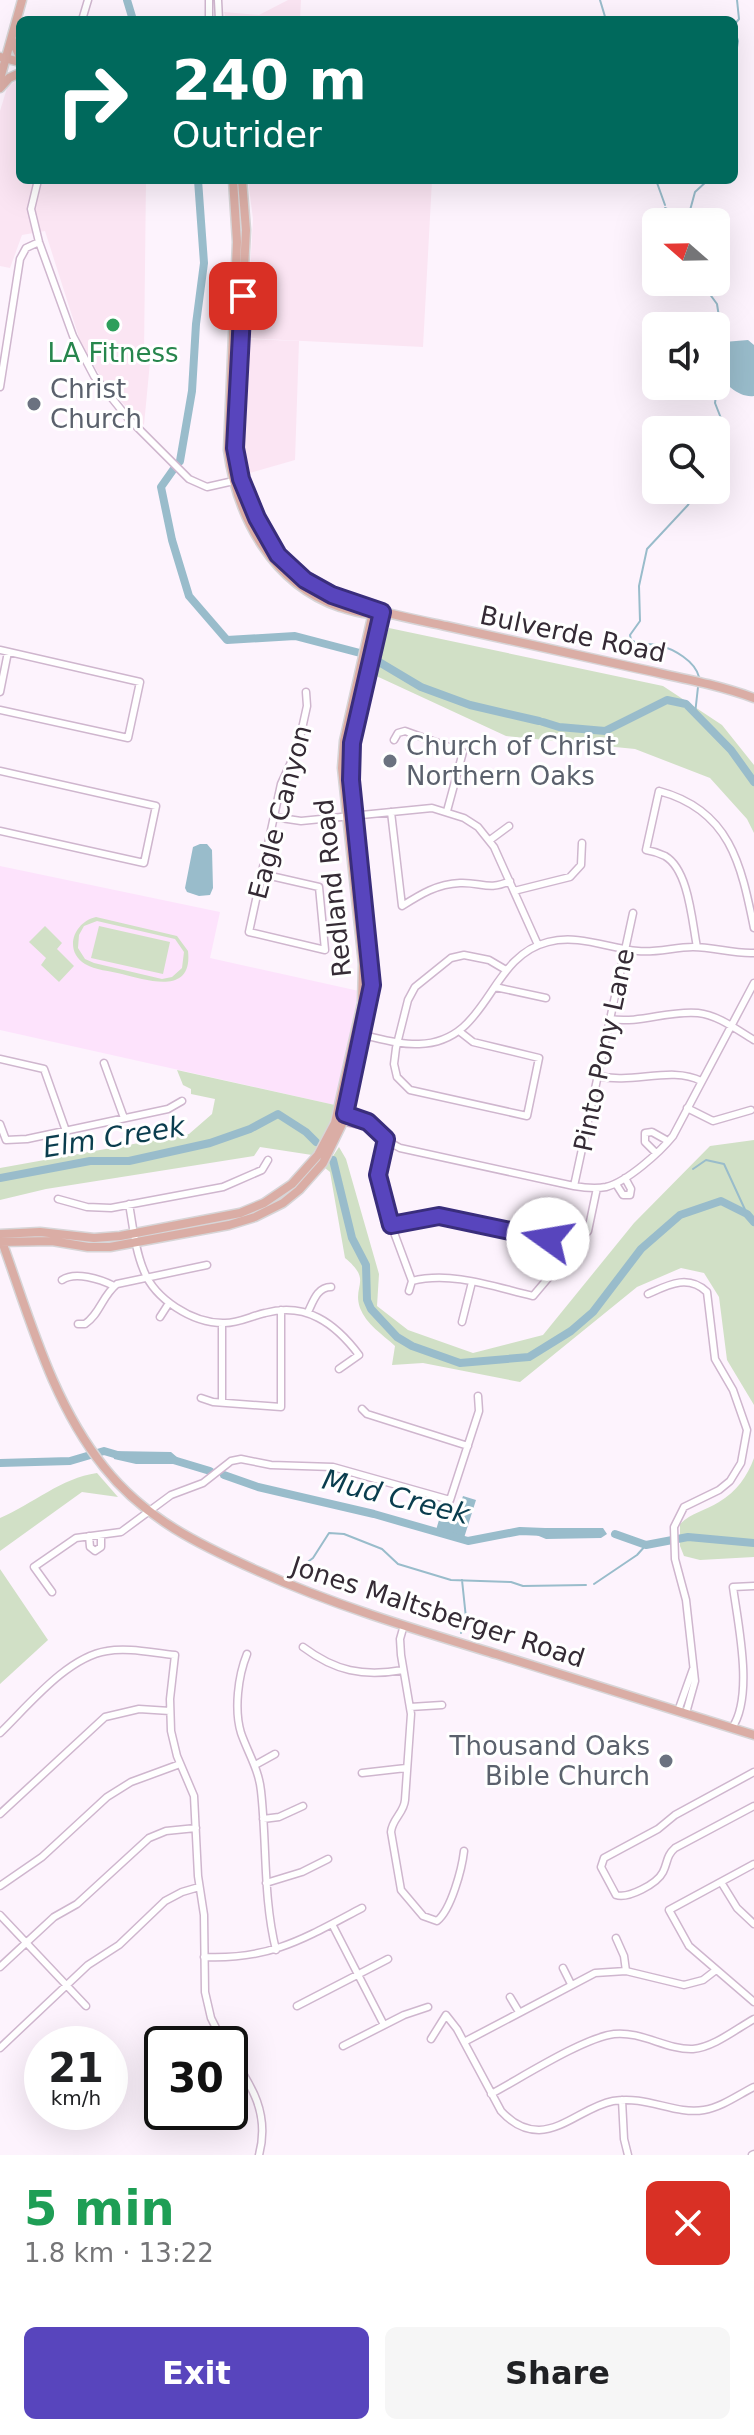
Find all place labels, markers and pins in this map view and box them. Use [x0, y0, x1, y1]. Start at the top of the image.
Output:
pin [209, 262, 277, 330]
marker: LA Fitness [104, 316, 122, 334]
place label: LA Fitness [47, 338, 179, 368]
place label: Christ Church [50, 374, 142, 434]
marker: Christ Church [25, 395, 43, 413]
place label: Church of Christ Northern Oaks [406, 731, 616, 791]
marker: Church of Christ Northern Oaks [381, 752, 399, 770]
place label: Thousand Oaks Bible Church [449, 1731, 650, 1791]
marker: Thousand Oaks Bible Church [657, 1752, 675, 1770]

